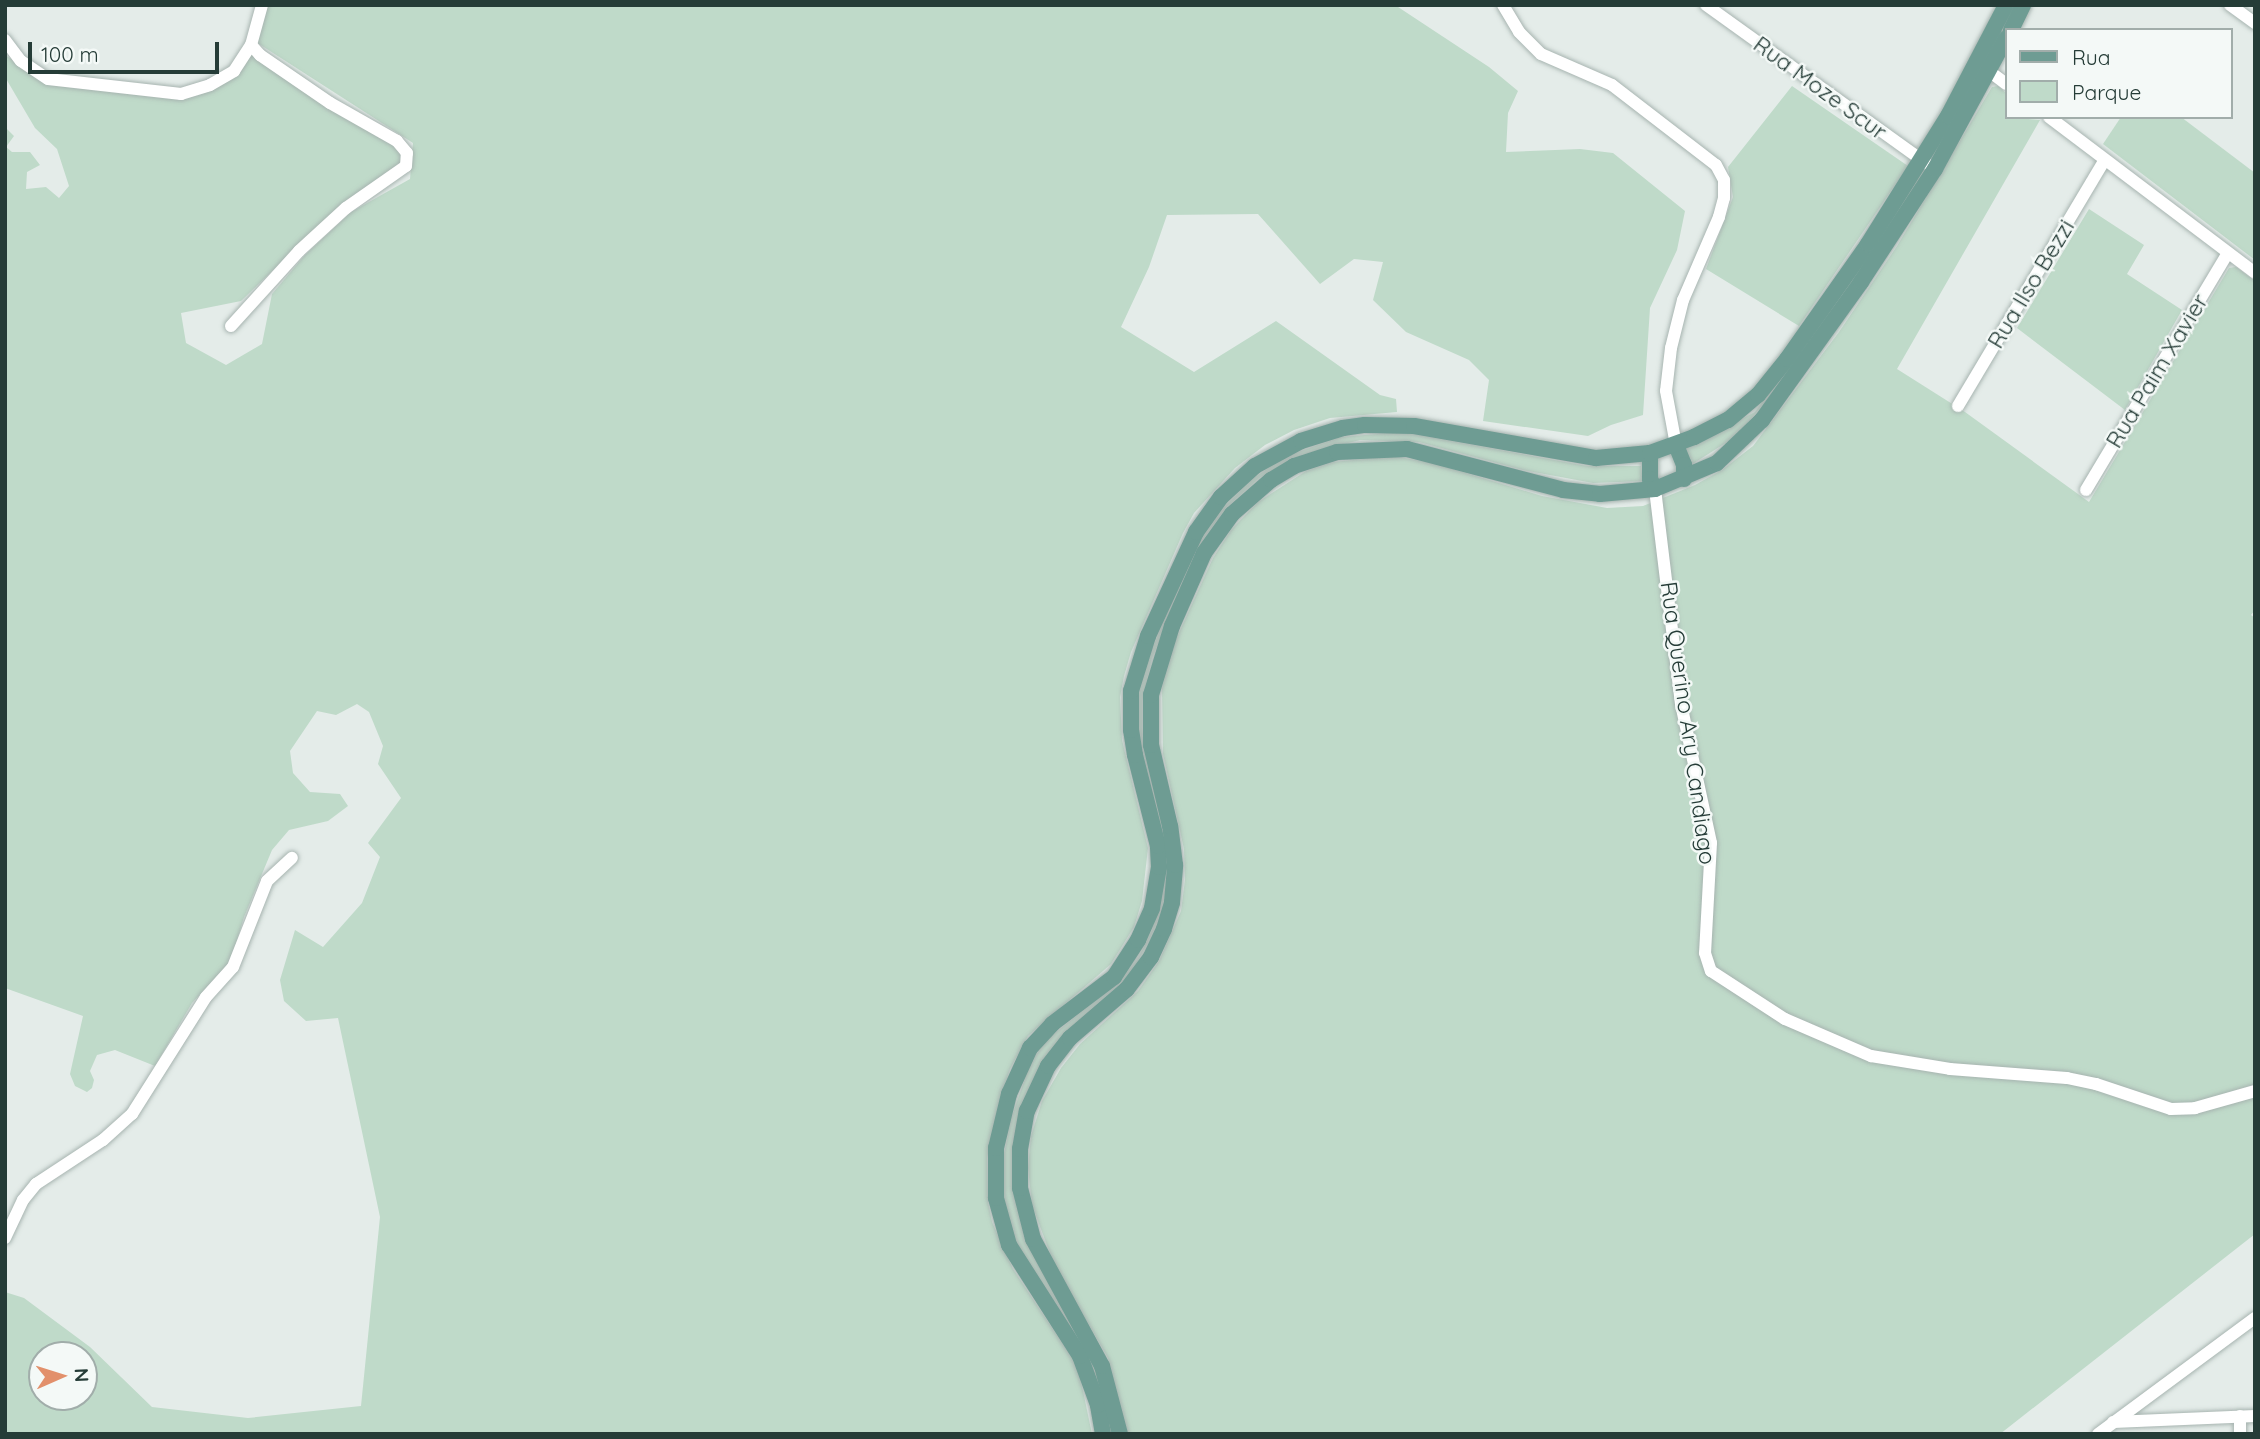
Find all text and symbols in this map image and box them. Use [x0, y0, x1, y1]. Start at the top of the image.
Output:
scale bar [32, 28, 222, 72]
legend [2004, 28, 2232, 119]
street label: Rua Moze Scur [1748, 30, 1892, 146]
text: 100 m [41, 41, 99, 67]
text: Rua [2072, 44, 2111, 70]
text: Parque [2072, 79, 2141, 105]
street label: Rua Ilso Bezzi [1982, 215, 2080, 353]
street label: Rua Paim Xavier [2100, 289, 2214, 453]
street label: Rua Querino Ary Candiago [1654, 580, 1722, 866]
north arrow [28, 1341, 98, 1411]
text: N [70, 1367, 94, 1383]

